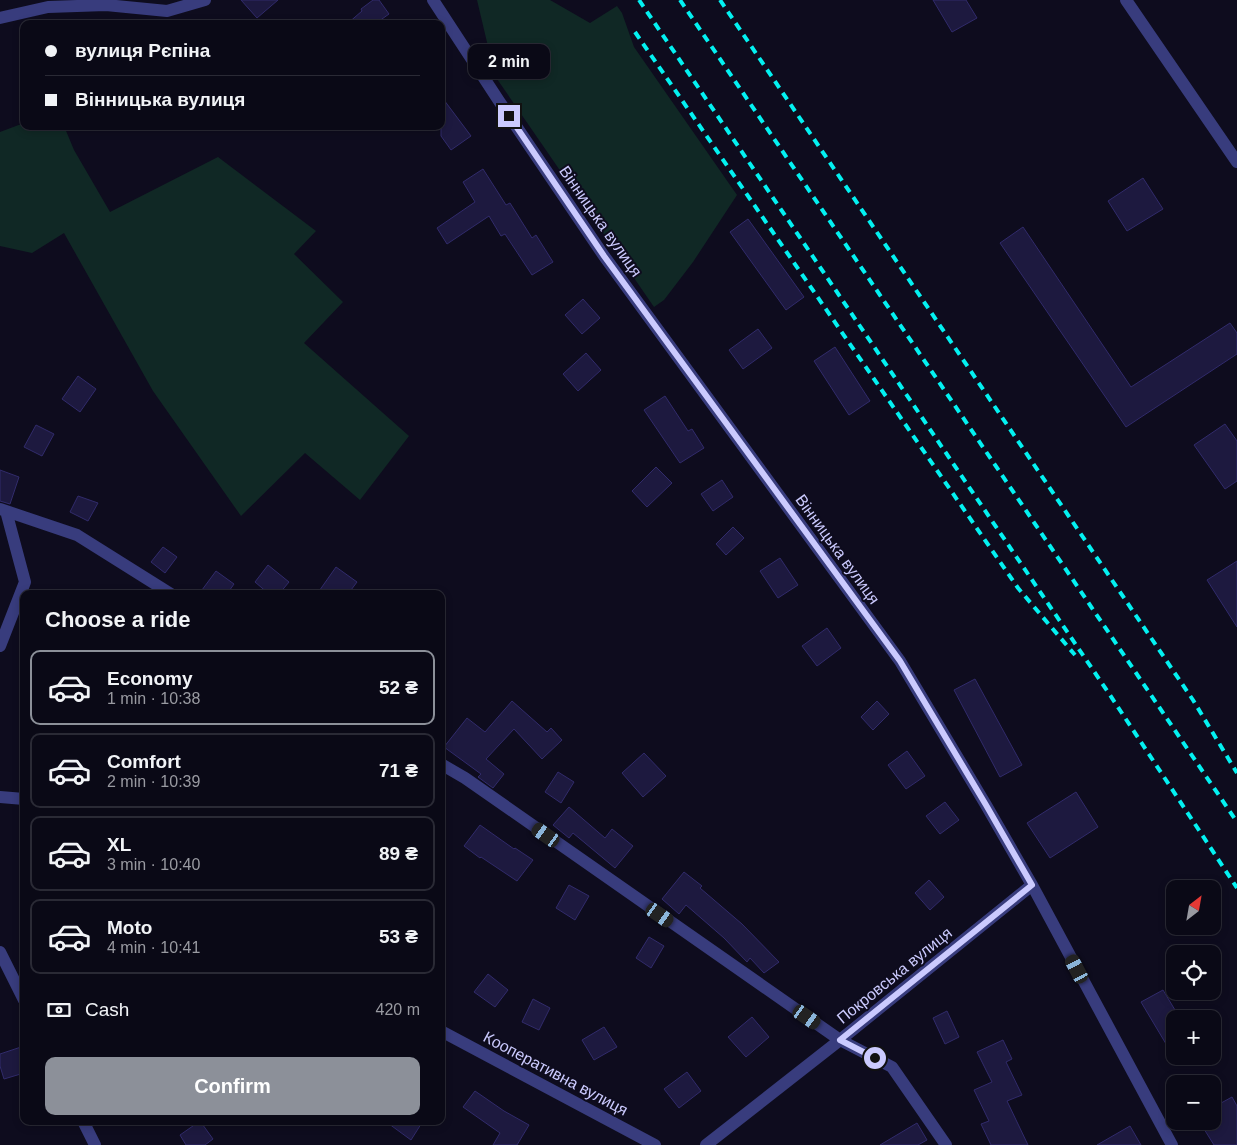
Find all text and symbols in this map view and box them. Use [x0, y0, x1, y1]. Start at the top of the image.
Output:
text: вулиця Рєпіна [75, 40, 210, 61]
callout: 2 min [468, 44, 550, 78]
text: 2 min [488, 53, 530, 70]
text: Вінницька вулиця [75, 89, 245, 110]
route end [498, 105, 520, 127]
street label: Вінницька вулиця [556, 163, 645, 280]
street label: Вінницька вулиця [792, 491, 883, 607]
text: Choose a ride [45, 607, 190, 632]
icon: car [47, 665, 92, 710]
text: Economy [107, 668, 193, 689]
text: 52 ₴ [379, 677, 418, 698]
text: 1 min · 10:38 [107, 690, 200, 707]
icon: car [47, 748, 92, 793]
text: Comfort [107, 751, 181, 772]
text: 71 ₴ [379, 760, 418, 781]
text: 2 min · 10:39 [107, 773, 200, 790]
car [529, 820, 562, 850]
icon: car [47, 831, 92, 876]
text: XL [107, 834, 131, 855]
text: 89 ₴ [379, 843, 418, 864]
text: 3 min · 10:40 [107, 856, 200, 873]
north arrow [1166, 880, 1221, 935]
map controls [1166, 880, 1221, 1130]
car [643, 900, 676, 930]
icon: car [47, 914, 92, 959]
text: Moto [107, 917, 152, 938]
street label: Покровська вулиця [834, 924, 955, 1027]
text: 53 ₴ [379, 926, 418, 947]
text: 4 min · 10:41 [107, 939, 200, 956]
button: locate [1166, 945, 1221, 1000]
car [1063, 952, 1090, 986]
icon: cash [45, 996, 73, 1024]
text: Cash [85, 999, 129, 1020]
text: 420 m [376, 1001, 420, 1018]
car [790, 1002, 823, 1032]
button: + [1166, 1010, 1221, 1065]
street label: Кооперативна вулиця [481, 1028, 631, 1119]
route start [864, 1047, 886, 1069]
button: Confirm [45, 1057, 420, 1115]
button: − [1166, 1075, 1221, 1130]

